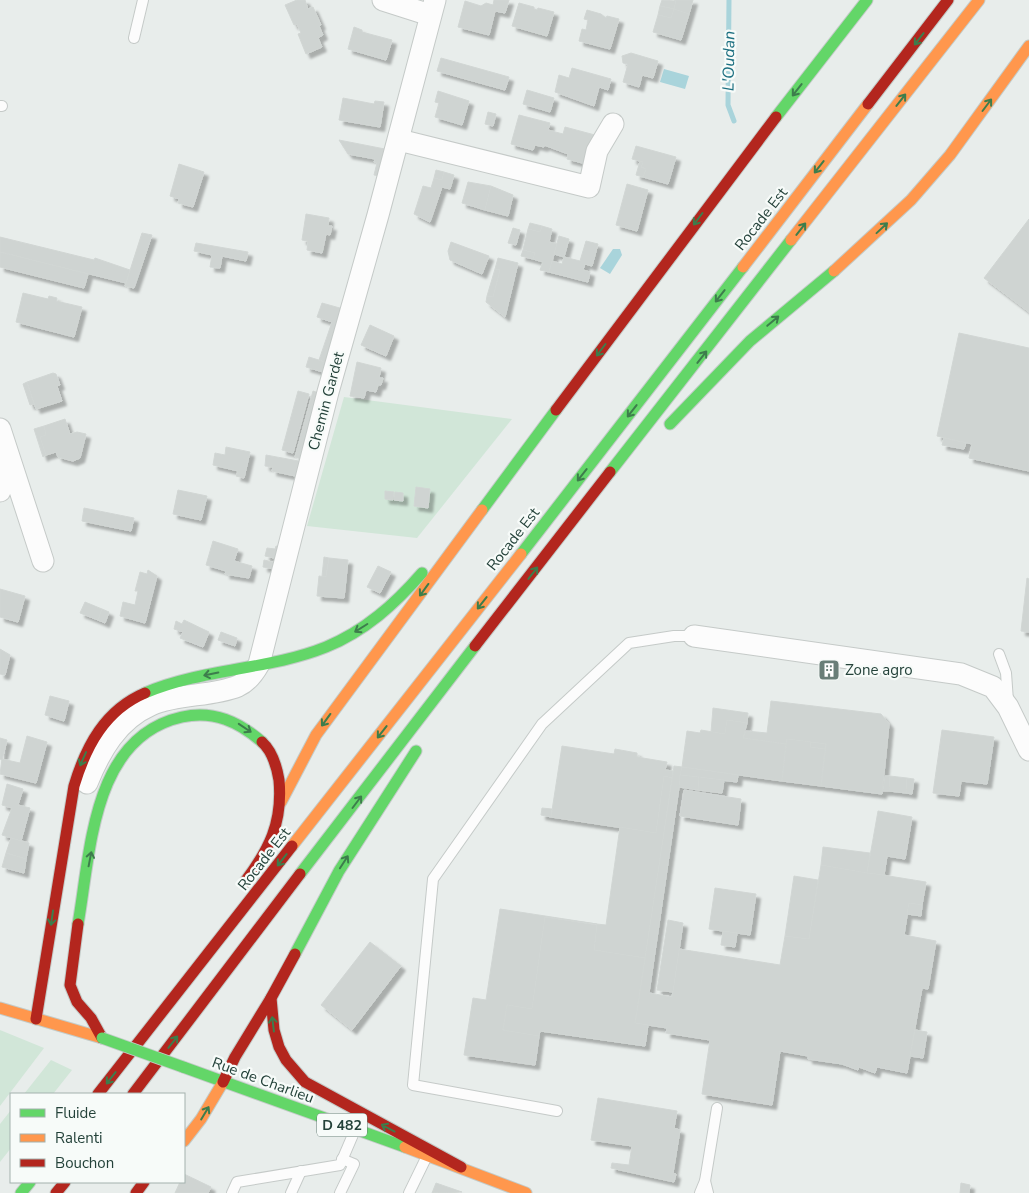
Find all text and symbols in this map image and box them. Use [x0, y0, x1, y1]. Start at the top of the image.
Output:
water label: L'Oudan [717, 31, 741, 91]
one-way arrow [913, 32, 924, 45]
one-way arrow [791, 83, 802, 96]
one-way arrow [895, 94, 906, 107]
one-way arrow [982, 99, 993, 112]
one-way arrow [814, 160, 825, 173]
street label: Rocade Est [730, 183, 792, 255]
one-way arrow [693, 212, 704, 225]
one-way arrow [875, 222, 888, 234]
one-way arrow [796, 223, 807, 236]
one-way arrow [715, 289, 726, 302]
one-way arrow [766, 316, 779, 327]
one-way arrow [596, 343, 606, 357]
street label: Chemin Gardet [303, 349, 349, 453]
one-way arrow [696, 351, 707, 364]
one-way arrow [626, 404, 637, 417]
one-way arrow [577, 468, 587, 482]
street label: Rocade Est [482, 503, 544, 575]
one-way arrow [527, 567, 538, 580]
one-way arrow [419, 583, 429, 597]
one-way arrow [477, 596, 487, 610]
one-way arrow [355, 623, 369, 633]
building icon: Zone agro [817, 658, 841, 682]
place label: Zone agro [845, 660, 913, 680]
one-way arrow [204, 670, 220, 679]
one-way arrow [321, 713, 331, 727]
one-way arrow [238, 723, 252, 733]
one-way arrow [377, 725, 388, 738]
one-way arrow [78, 751, 87, 766]
one-way arrow [352, 795, 362, 809]
street label: Rocade Est [233, 823, 295, 895]
one-way arrow [86, 852, 96, 868]
one-way arrow [277, 853, 288, 866]
one-way arrow [340, 856, 350, 870]
one-way arrow [47, 910, 57, 926]
one-way arrow [268, 1016, 278, 1032]
one-way arrow [168, 1036, 179, 1049]
street label: Rue de Charlieu [209, 1052, 317, 1108]
one-way arrow [106, 1071, 117, 1084]
legend [10, 1093, 185, 1183]
text: Fluide [55, 1103, 96, 1123]
one-way arrow [200, 1106, 210, 1120]
road number: D 482 [317, 1114, 367, 1136]
one-way arrow [381, 1122, 395, 1132]
text: Ralenti [55, 1128, 103, 1148]
text: Bouchon [55, 1153, 114, 1173]

